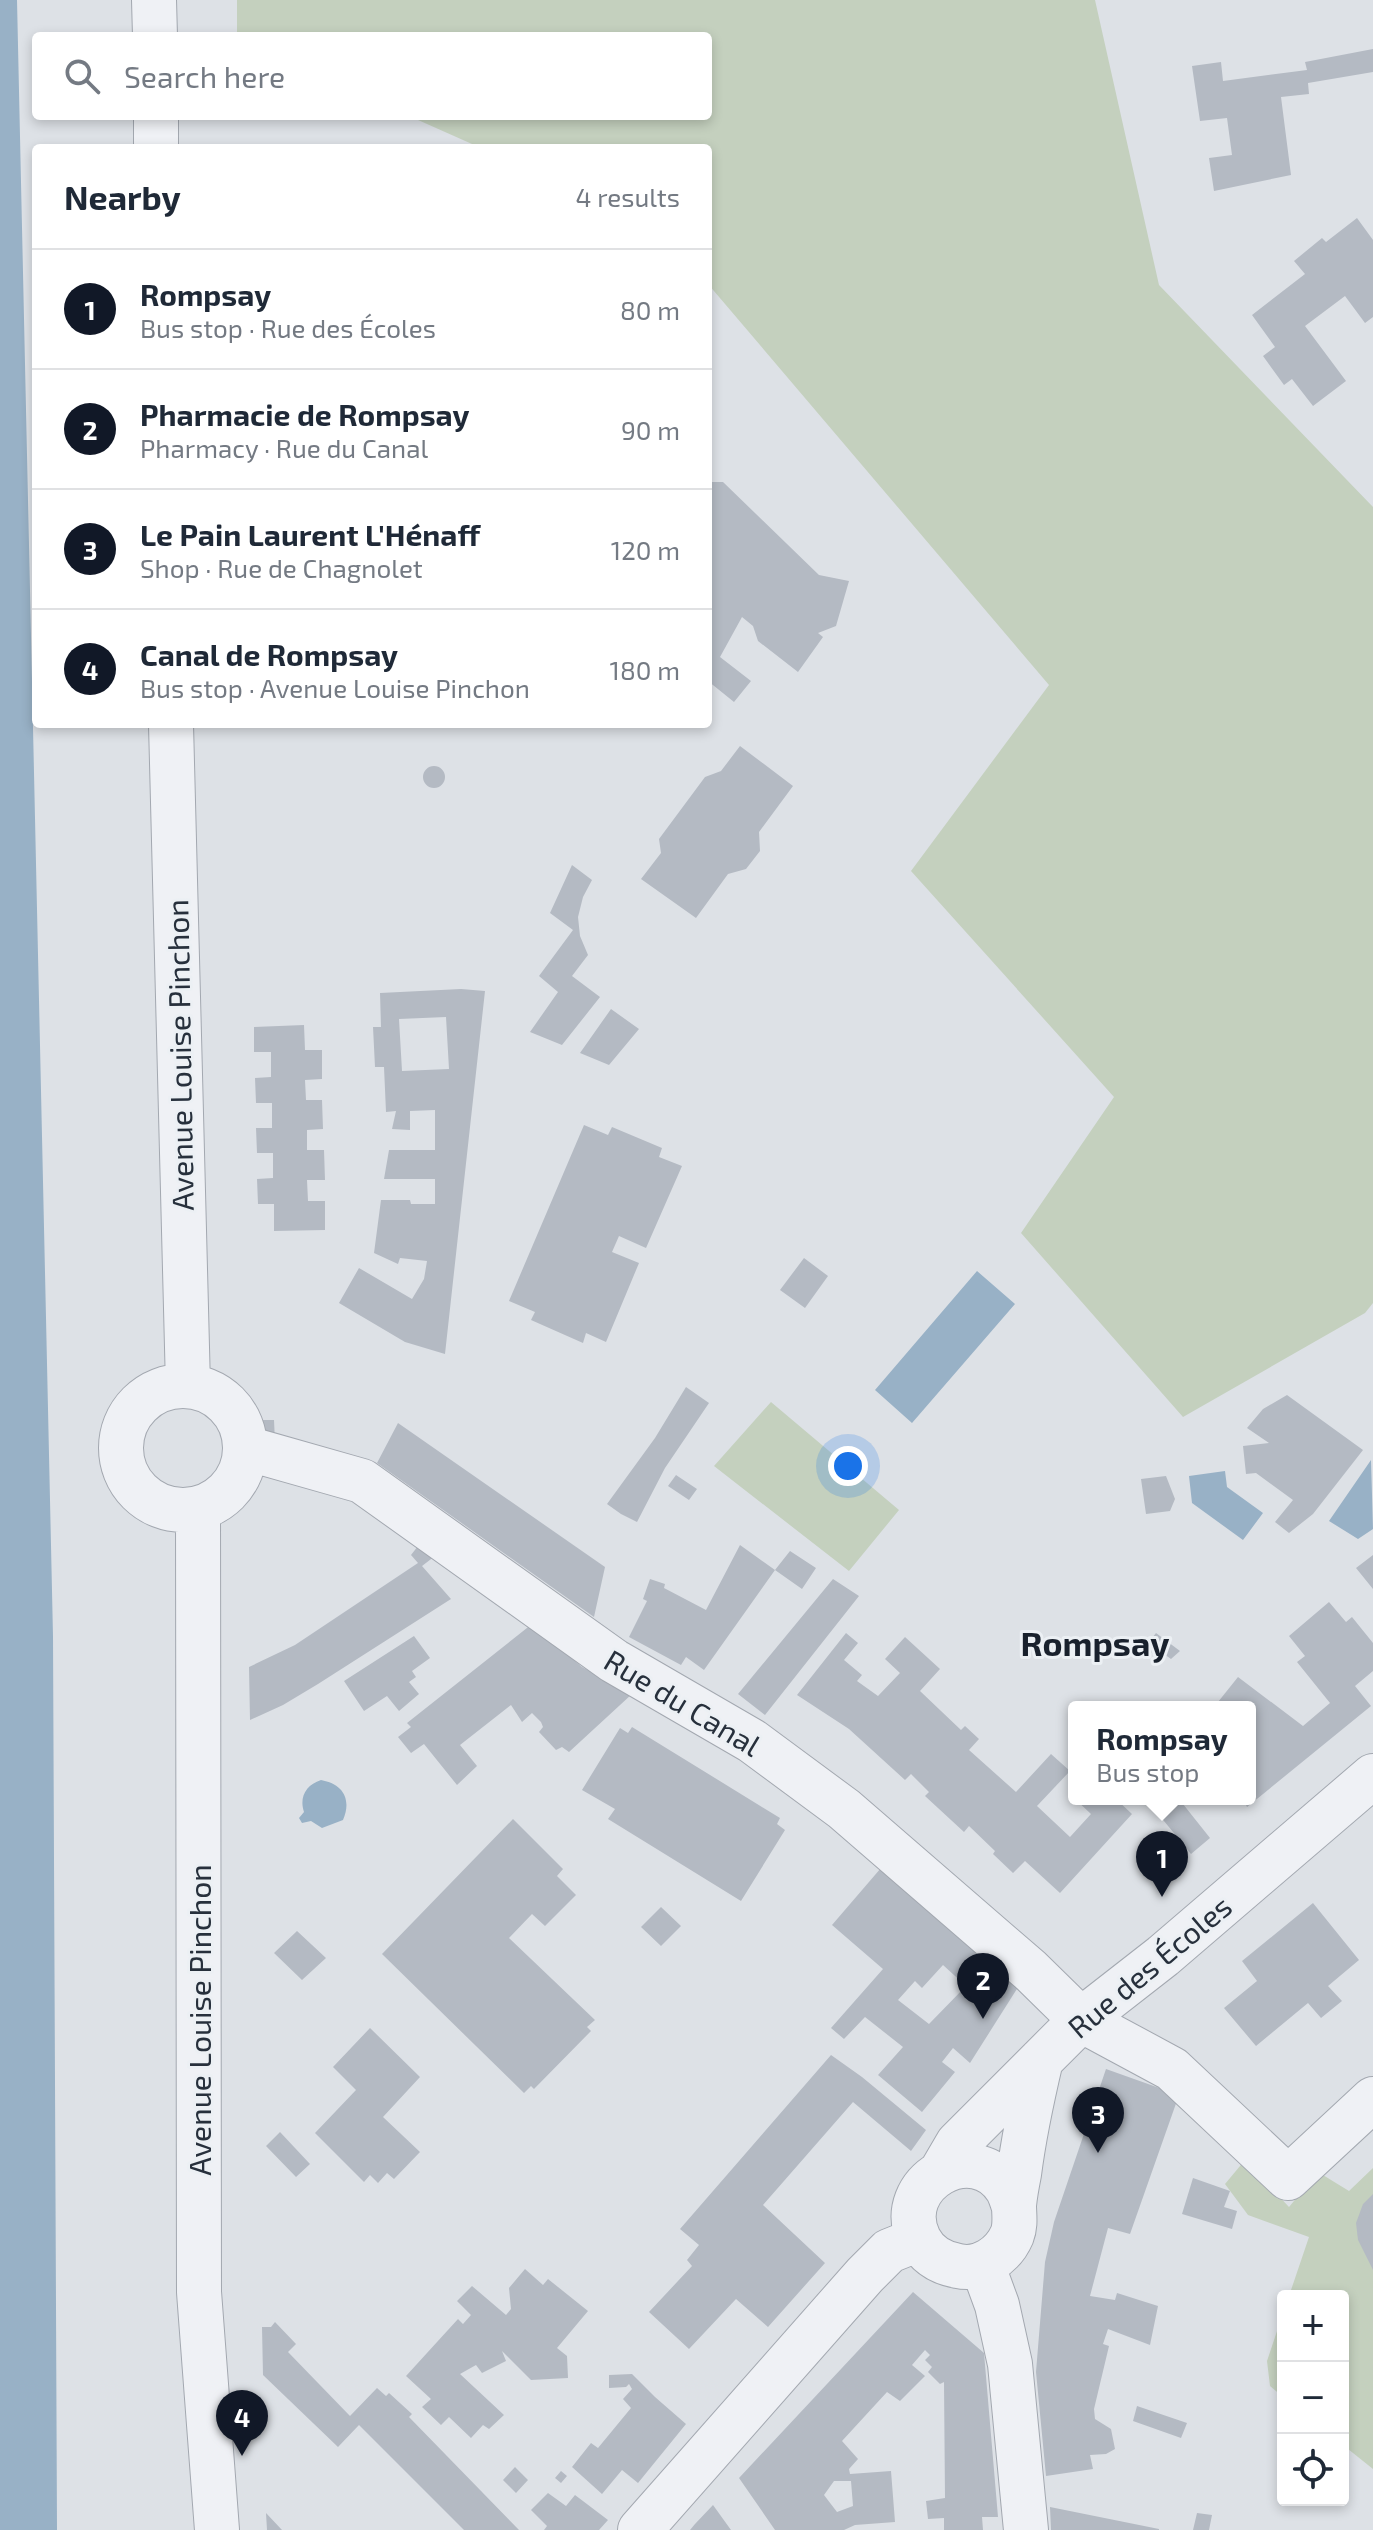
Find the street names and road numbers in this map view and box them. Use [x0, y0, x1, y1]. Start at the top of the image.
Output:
street label: Avenue Louise Pinchon [158, 899, 200, 1211]
street label: Rue du Canal [598, 1641, 768, 1763]
street label: Avenue Louise Pinchon [181, 1864, 217, 2176]
street label: Rue des Écoles [1060, 1887, 1238, 2045]

